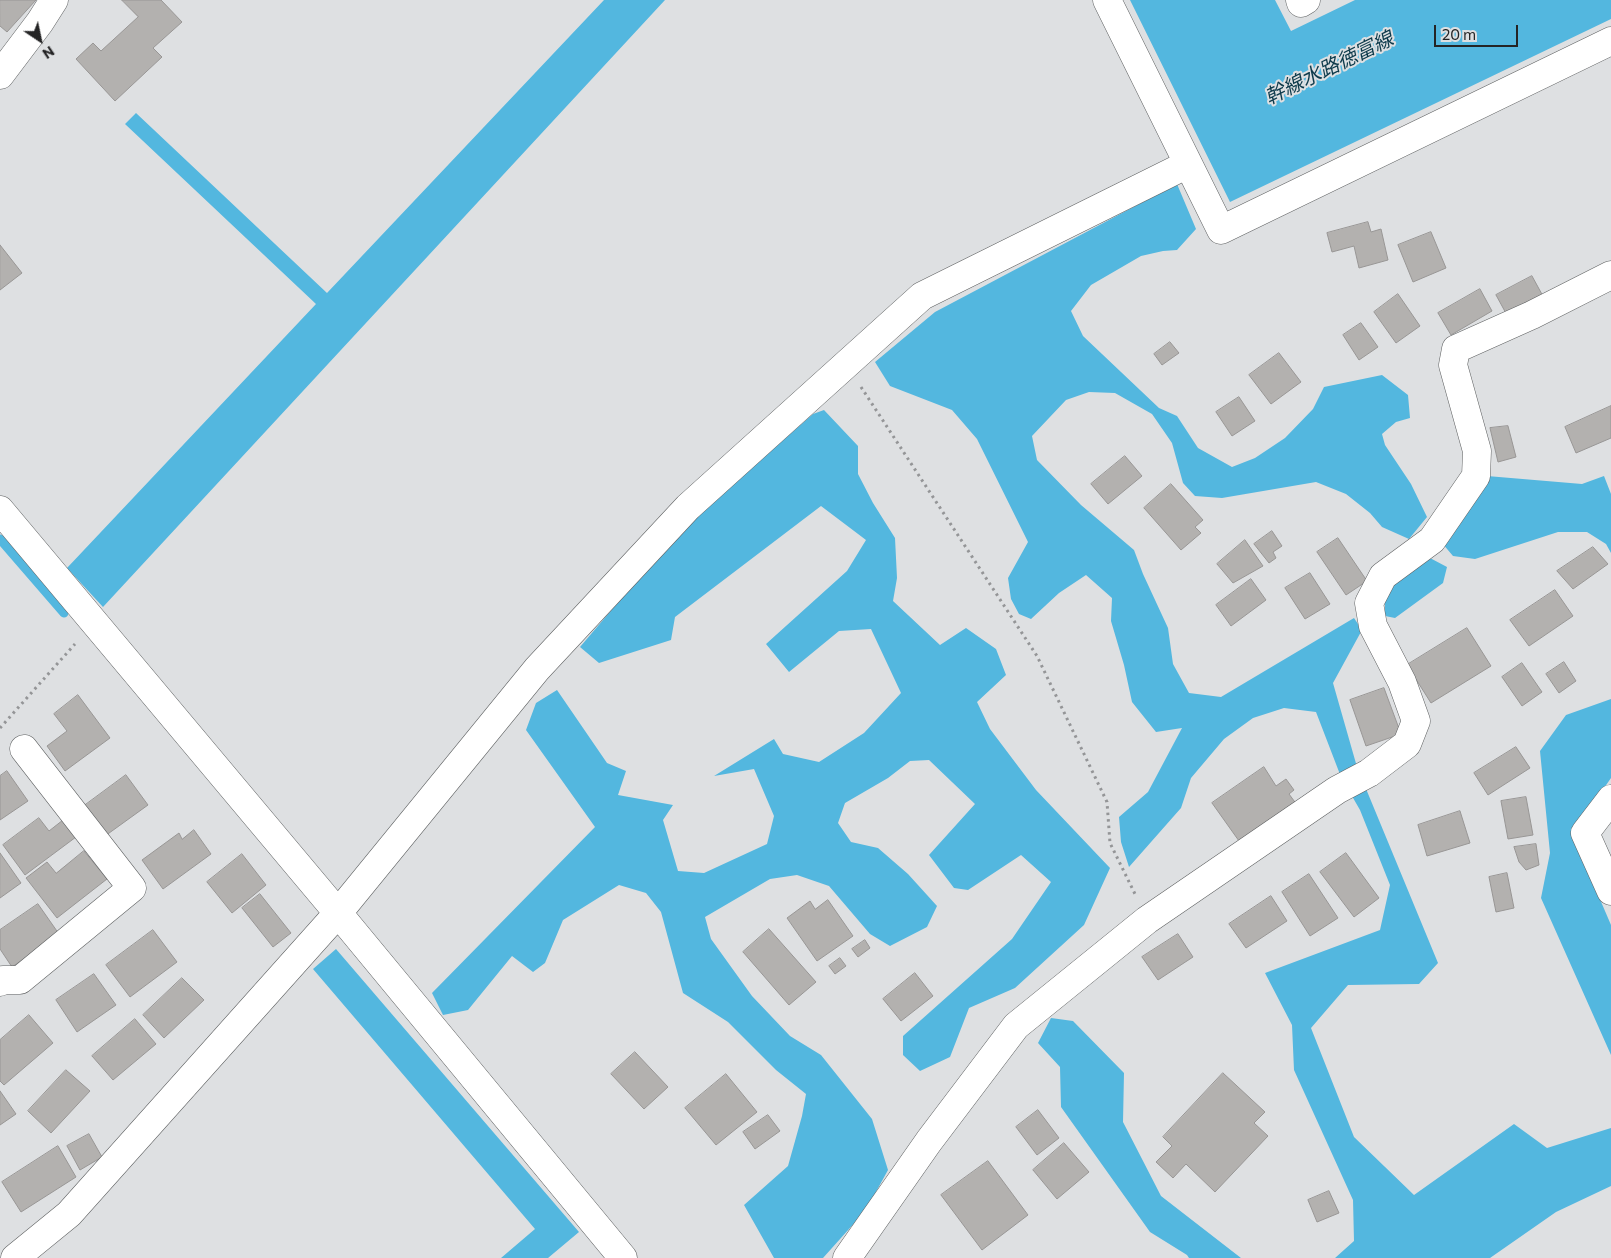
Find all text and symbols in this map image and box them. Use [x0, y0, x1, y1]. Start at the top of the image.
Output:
north arrow [15, 15, 65, 65]
scale bar [1436, 15, 1520, 47]
text: 20 m [1442, 25, 1476, 43]
water label: 幹線水路徳富線 [1261, 27, 1397, 109]
text: N [40, 43, 58, 63]

